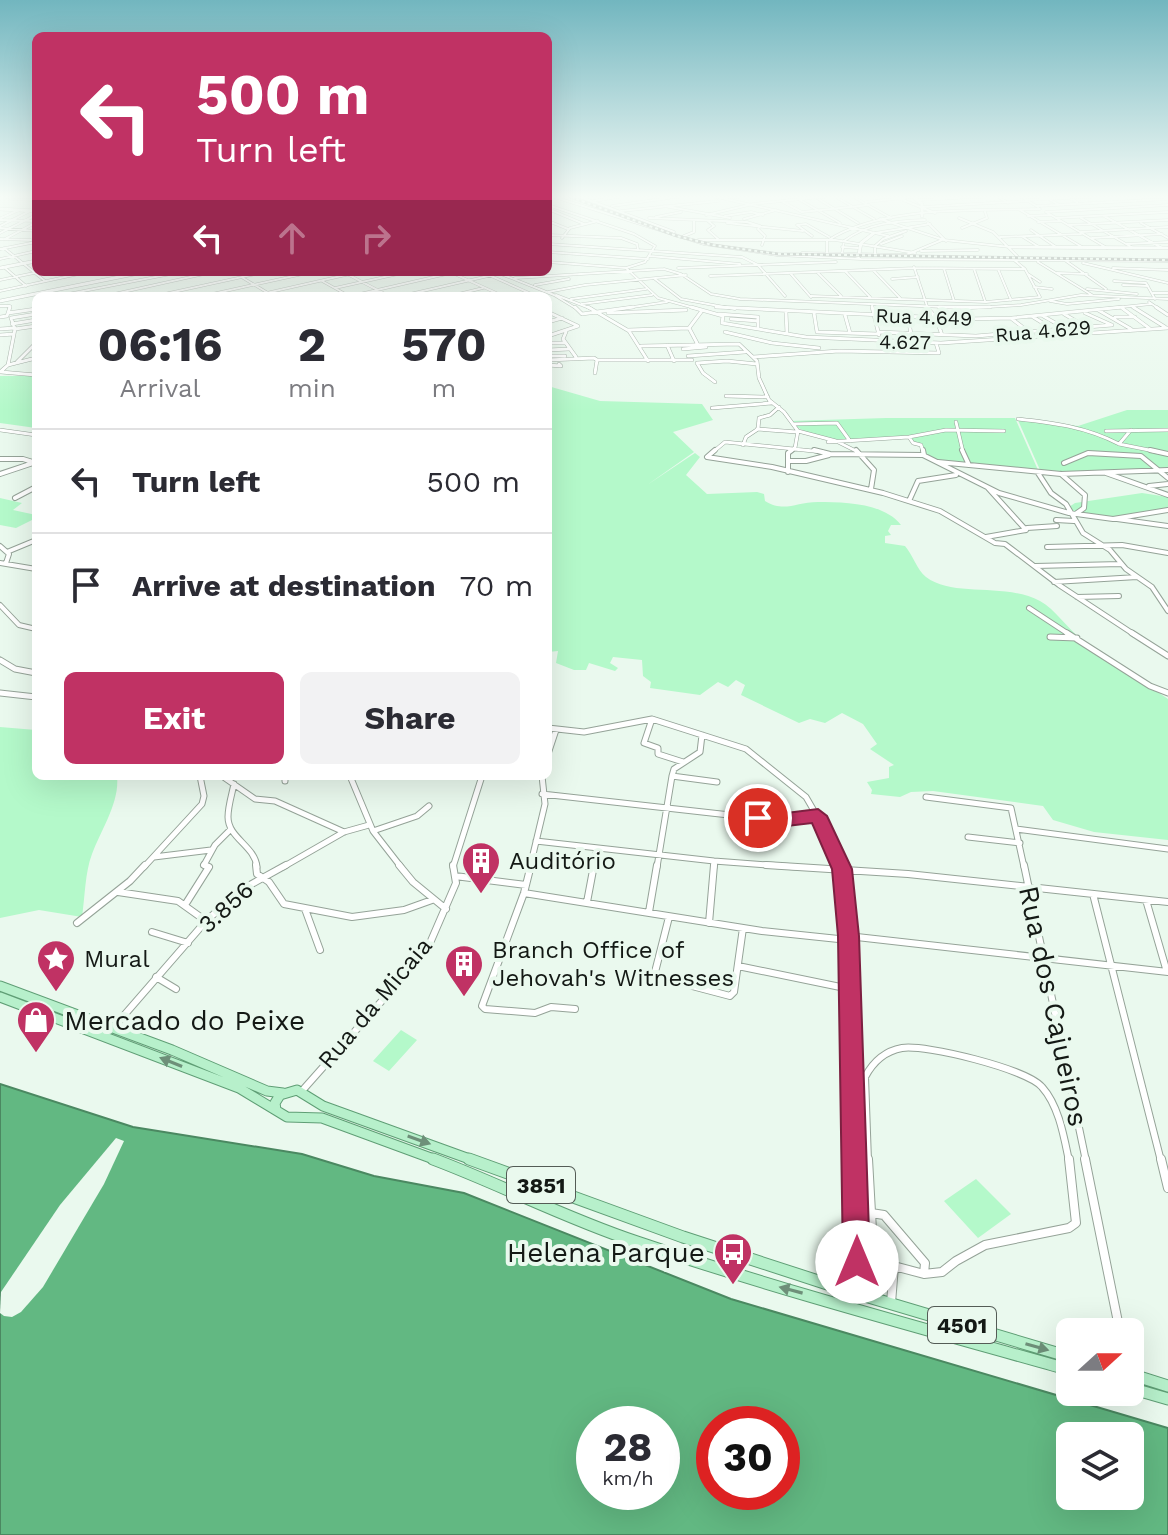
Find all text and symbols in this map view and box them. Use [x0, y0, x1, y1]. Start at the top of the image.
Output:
text: 500 m [196, 62, 370, 128]
icon: left [64, 64, 168, 168]
text: Turn left [196, 129, 346, 171]
icon: left [186, 216, 230, 260]
icon: ahead [270, 216, 314, 260]
icon: right [354, 216, 398, 260]
street label: Rua 4.649 [875, 303, 973, 331]
street label: Rua 4.629 [994, 315, 1092, 347]
text: 06:16 [97, 316, 223, 373]
text: 2 [298, 316, 326, 373]
text: 570 [401, 316, 487, 373]
street label: 4.627 [879, 330, 931, 354]
text: Arrival [119, 373, 201, 403]
text: min [288, 373, 336, 403]
text: m [432, 373, 456, 403]
icon: left [64, 459, 108, 503]
text: Turn left [132, 464, 260, 499]
text: 500 m [426, 464, 520, 499]
icon: arrive [64, 563, 108, 607]
text: Arrive at destination [132, 568, 436, 603]
text: 70 m [460, 568, 533, 603]
button: Exit [64, 672, 284, 764]
button: Share [300, 672, 520, 764]
pin [724, 784, 792, 852]
icon: arrive [736, 796, 780, 840]
building icon: Auditório [460, 840, 502, 895]
place label: Auditório [509, 847, 616, 875]
street label: 3.856 [193, 875, 259, 939]
street label: Rua dos Cajueiros [1012, 883, 1095, 1129]
street label: Rua da Micaia [312, 932, 438, 1074]
place label: Branch Office of Jehovah's Witnesses [492, 936, 734, 992]
place icon: Mural [35, 938, 77, 993]
building icon: Branch Office of Jehovah's Witnesses [443, 943, 485, 998]
place label: Mural [84, 945, 150, 973]
shop icon: Mercado do Peixe [15, 999, 57, 1054]
place label: Mercado do Peixe [64, 1004, 305, 1037]
one-way arrow [159, 1055, 183, 1068]
one-way arrow [407, 1134, 431, 1147]
road number: 3851 [507, 1167, 575, 1203]
position arrow [815, 1220, 899, 1304]
bus stop icon: Helena Parque [712, 1231, 754, 1286]
place label: Helena Parque [507, 1236, 705, 1269]
one-way arrow [778, 1284, 803, 1296]
road number: 4501 [928, 1307, 996, 1343]
north arrow [1056, 1318, 1144, 1406]
map controls [1056, 1318, 1144, 1510]
one-way arrow [1025, 1341, 1049, 1354]
speed limit sign: 30 [696, 1406, 800, 1510]
button: layers [1056, 1422, 1144, 1510]
text: 28 [604, 1424, 652, 1471]
text: km/h [602, 1466, 654, 1490]

